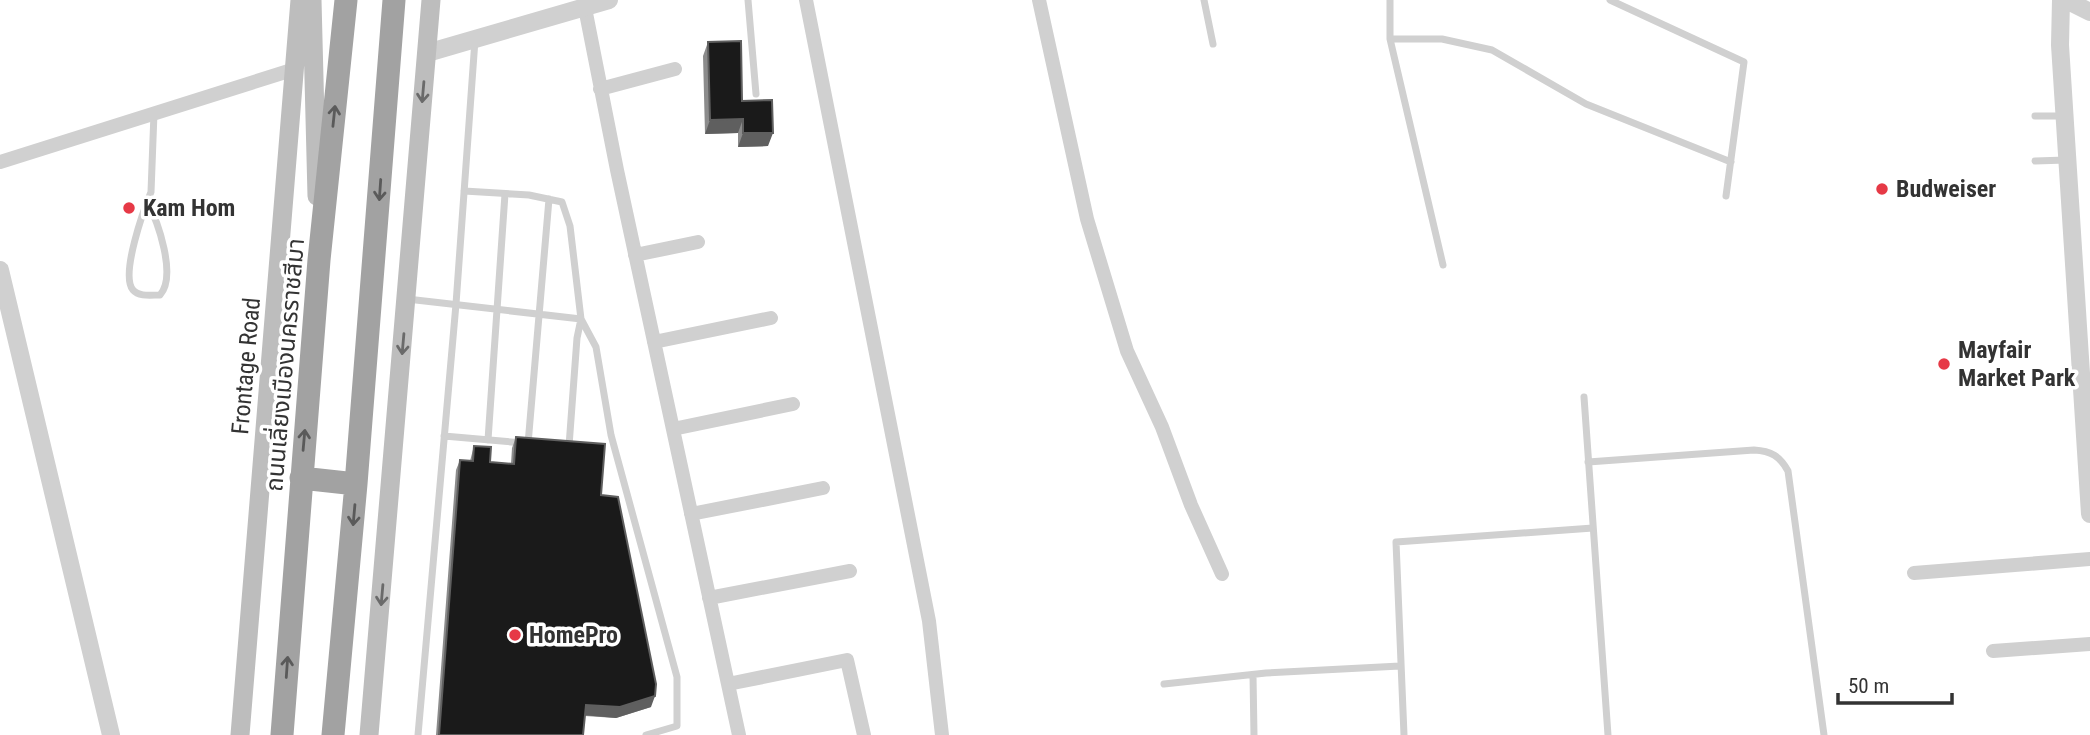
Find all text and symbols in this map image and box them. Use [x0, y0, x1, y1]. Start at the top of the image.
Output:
one-way arrow [416, 81, 429, 103]
one-way arrow [328, 105, 341, 128]
place label: Budweiser [1896, 175, 1996, 203]
one-way arrow [373, 178, 386, 201]
marker: Budweiser [1874, 181, 1890, 197]
place label: Kam Hom [143, 194, 235, 222]
marker: Kam Hom [121, 200, 137, 216]
street label: ถนนเลี่ยงเมืองนครราชสีมา [257, 237, 310, 493]
street label: Frontage Road [226, 296, 266, 436]
one-way arrow [396, 332, 409, 354]
place label: Mayfair Market Park [1958, 336, 2076, 392]
marker: Mayfair Market Park [1936, 356, 1952, 372]
one-way arrow [298, 429, 311, 452]
one-way arrow [347, 503, 360, 525]
one-way arrow [375, 583, 388, 606]
place label: HomePro [529, 621, 618, 649]
marker: HomePro [507, 627, 523, 643]
one-way arrow [281, 656, 294, 679]
scale bar [1838, 662, 1952, 706]
text: 50 m [1848, 674, 1889, 698]

